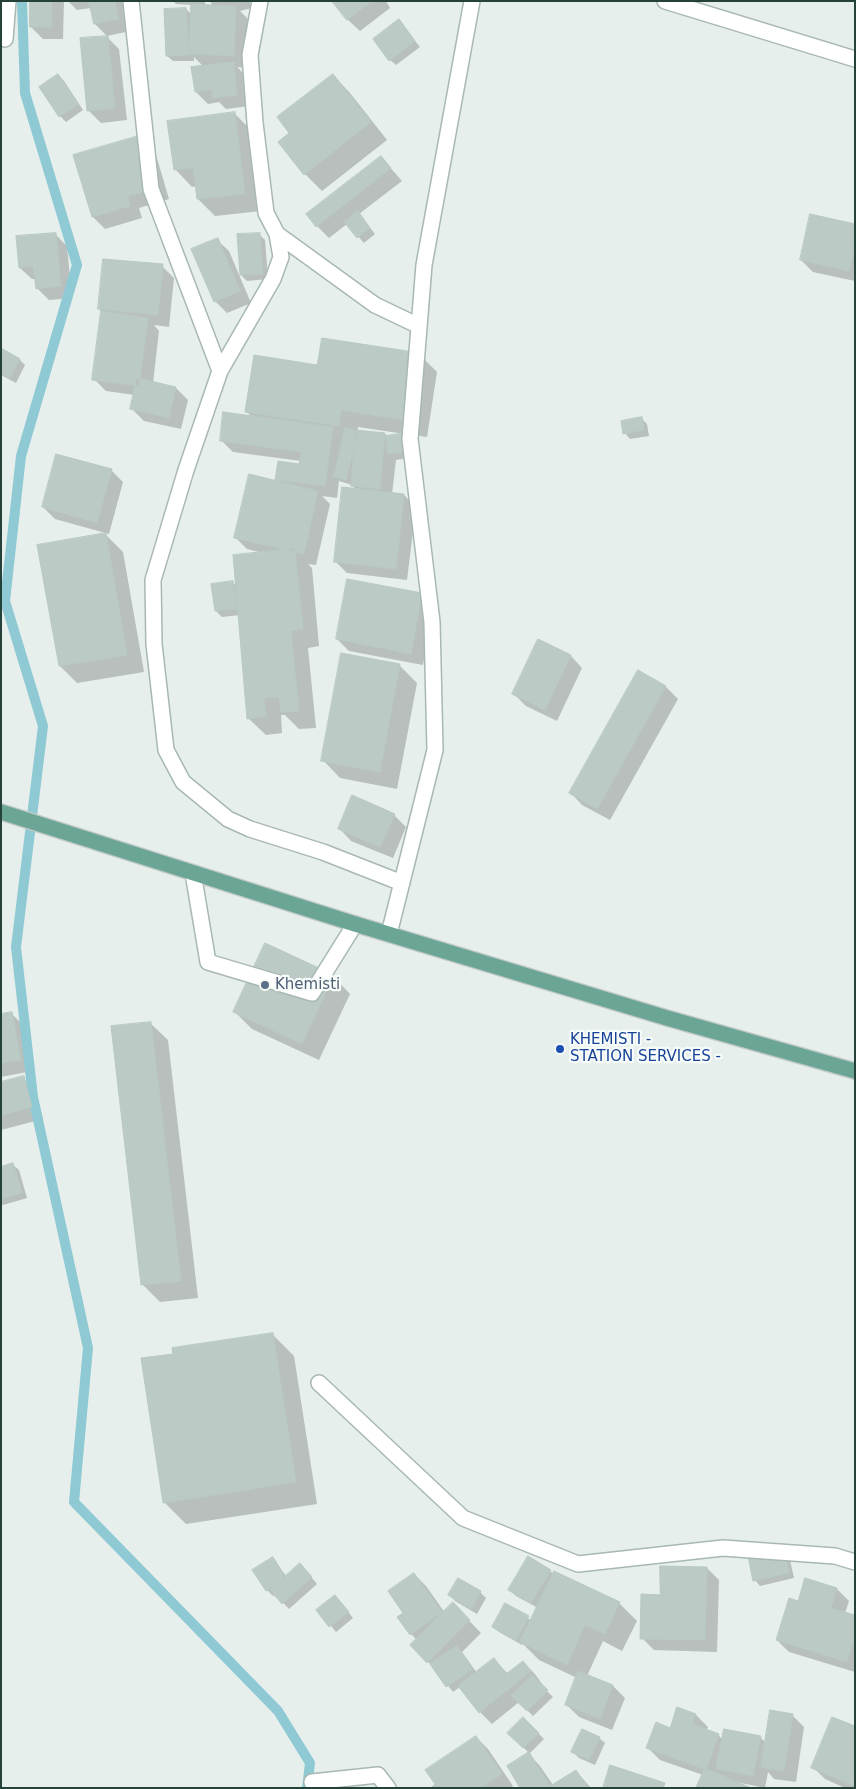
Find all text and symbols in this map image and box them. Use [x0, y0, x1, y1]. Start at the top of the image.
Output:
place label: Khemisti [275, 976, 340, 994]
marker: Khemisti [259, 979, 271, 991]
place label: KHEMISTI - STATION SERVICES - [570, 1031, 721, 1066]
marker: KHEMISTI - STATION SERVICES - [554, 1043, 566, 1055]

